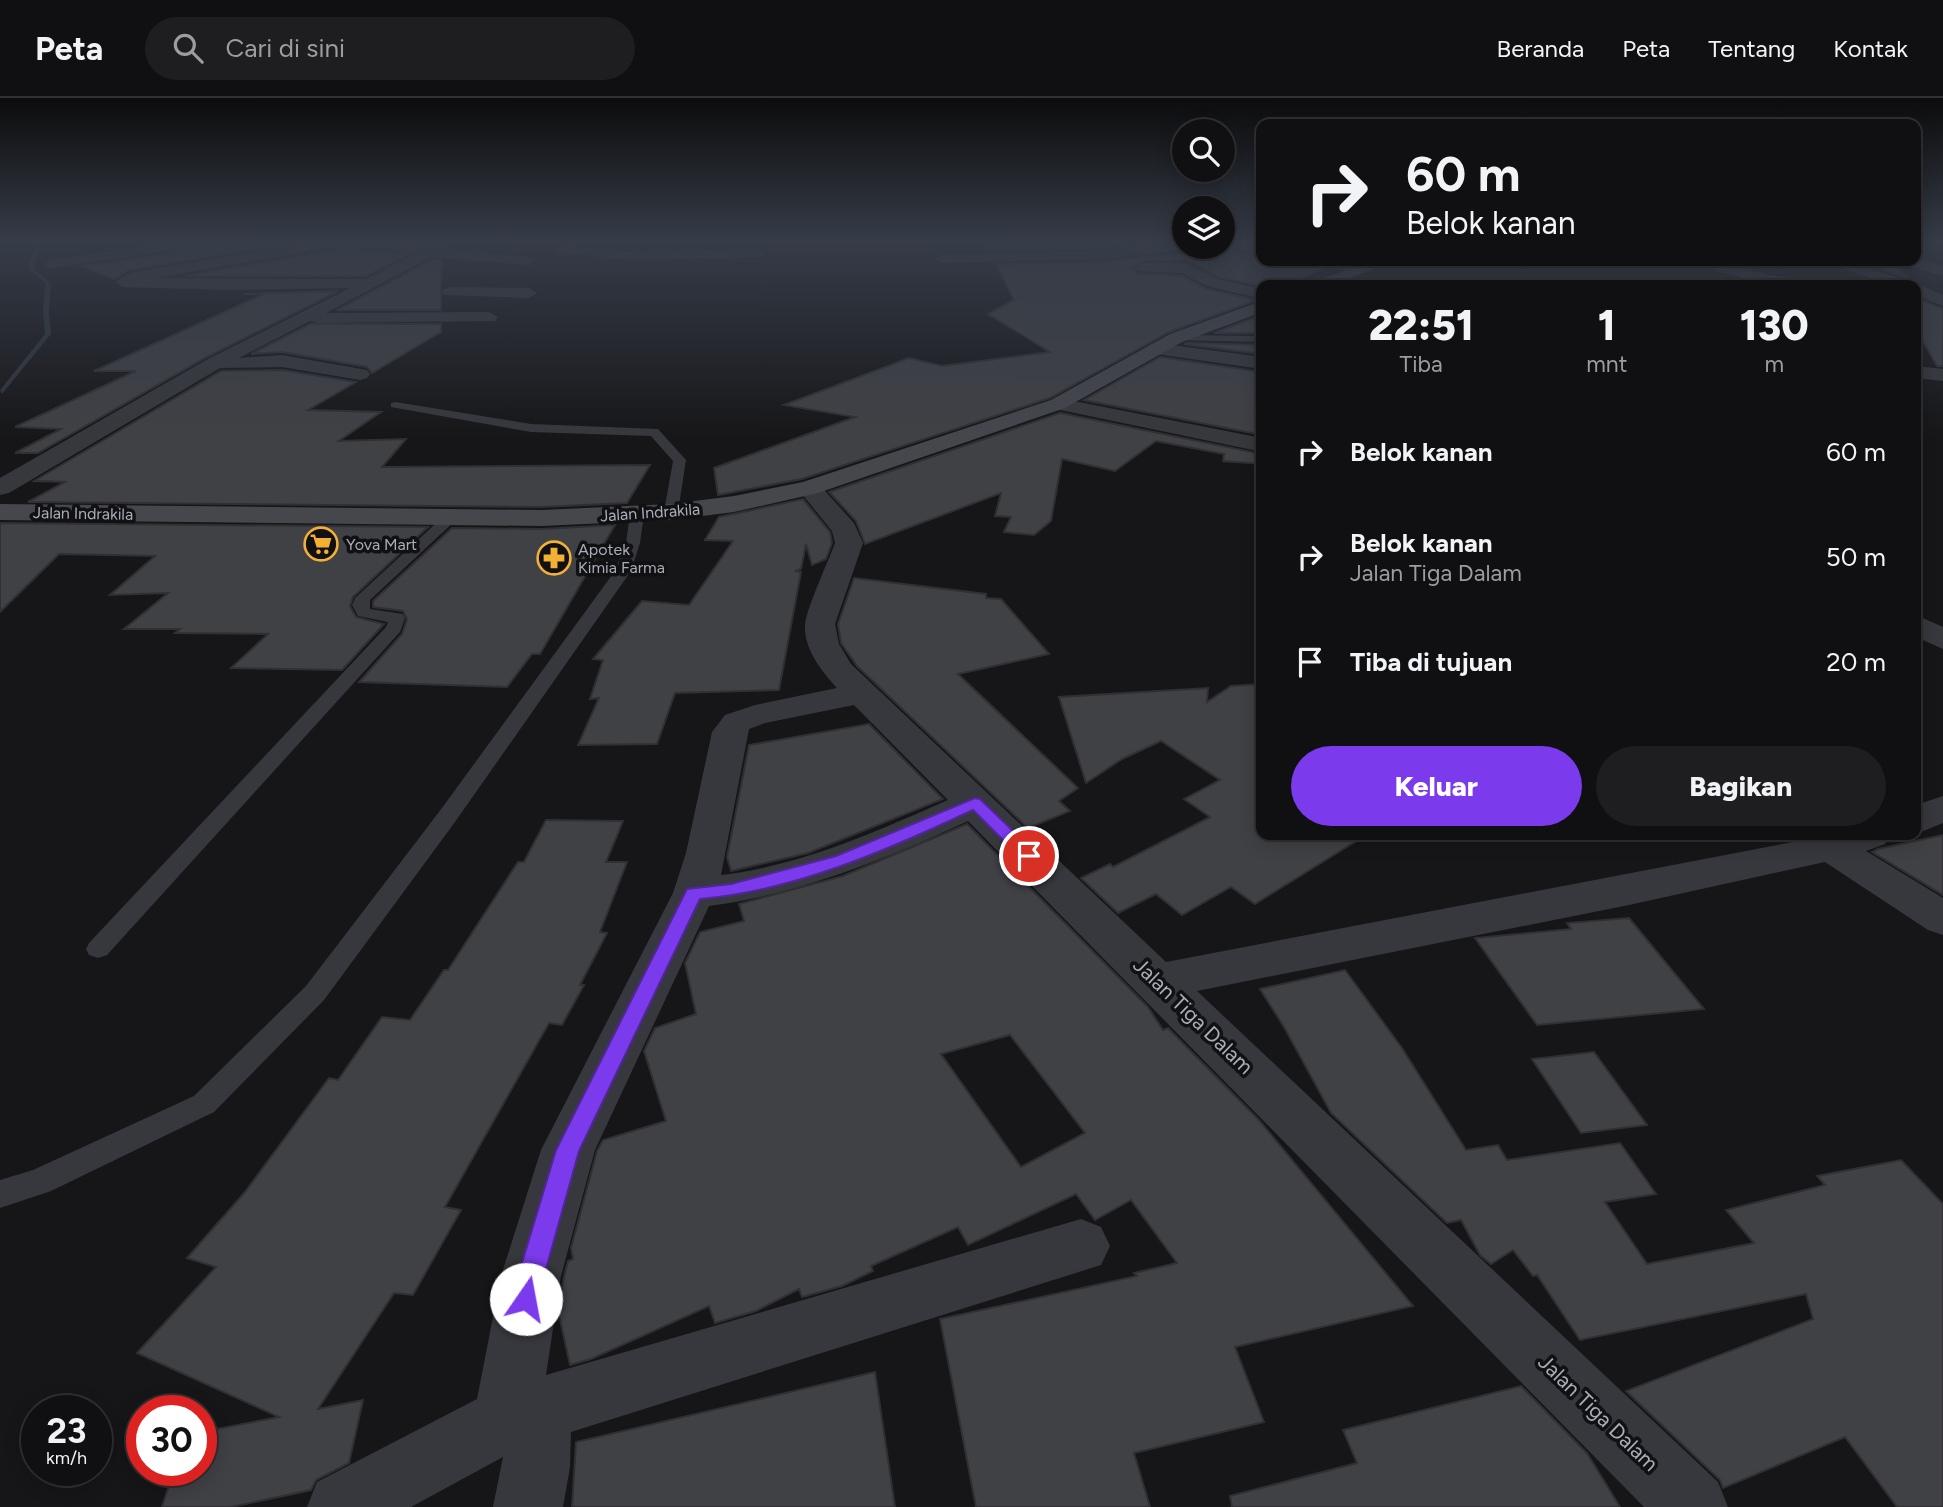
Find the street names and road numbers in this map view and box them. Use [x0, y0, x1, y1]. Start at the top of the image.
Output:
street label: Jalan Indrakila [599, 500, 701, 525]
street label: Jalan Indrakila [33, 503, 133, 524]
street label: Jalan Tiga Dalam [1128, 952, 1258, 1079]
street label: Jalan Tiga Dalam [1533, 1349, 1663, 1476]

